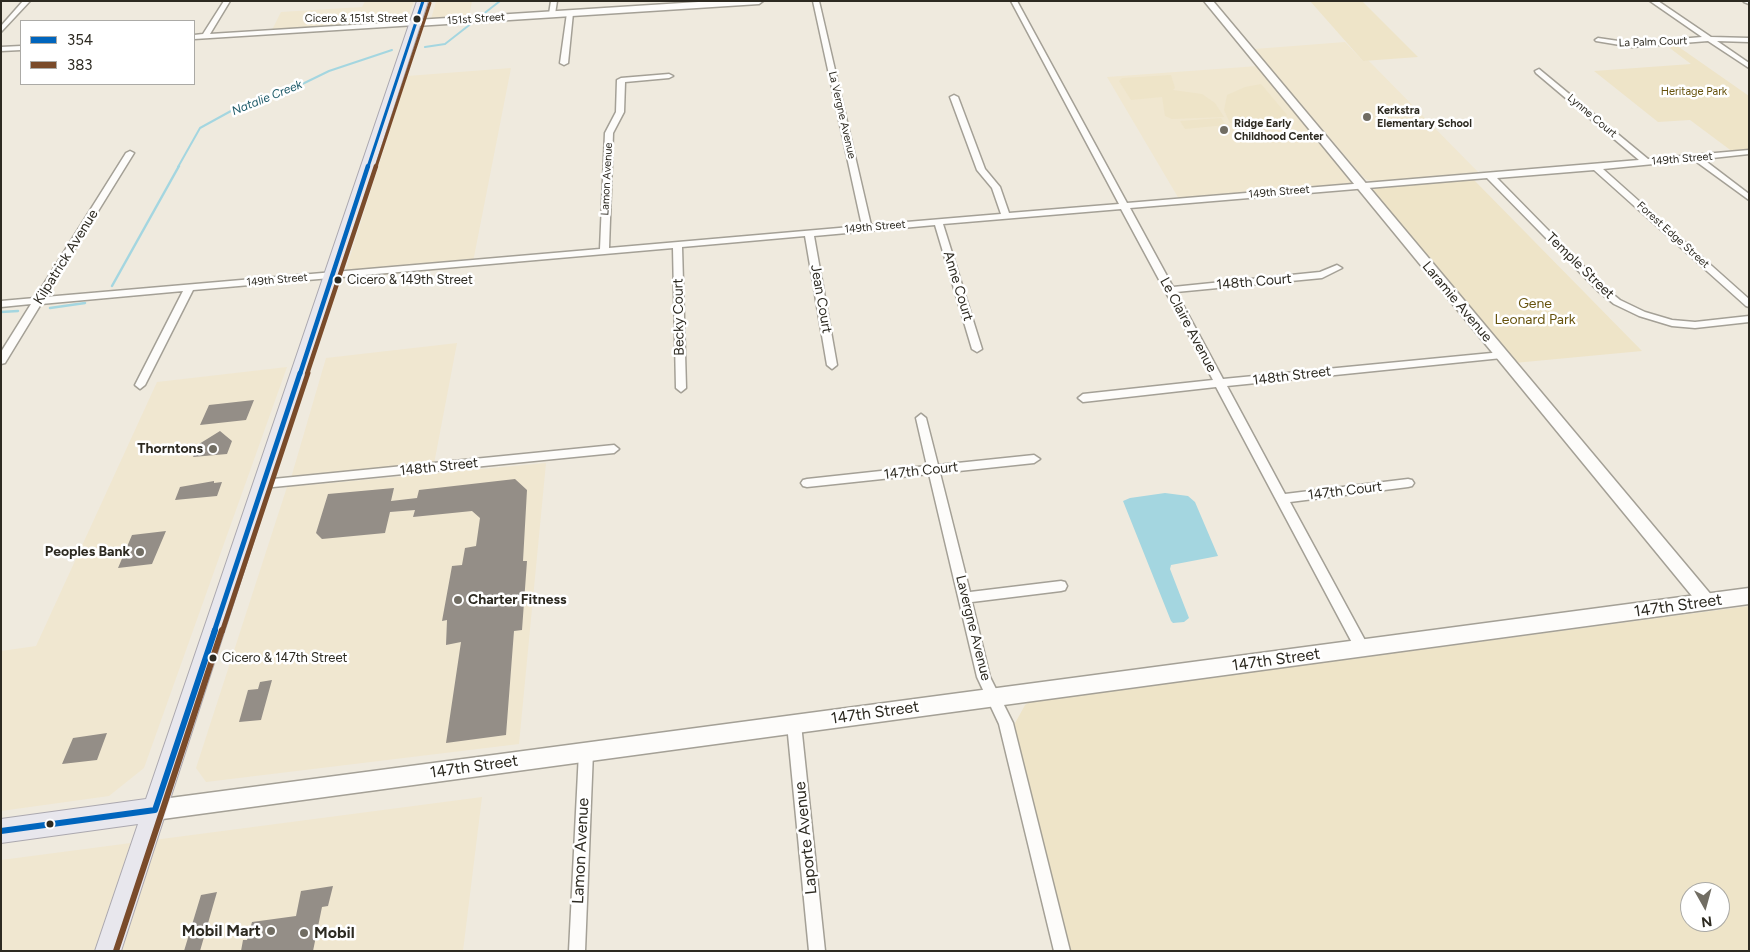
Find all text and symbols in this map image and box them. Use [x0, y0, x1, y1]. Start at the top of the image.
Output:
street label: 151st Street [447, 10, 505, 28]
place label: Cicero & 151st Street [305, 12, 408, 26]
marker: Cicero & 151st Street [412, 14, 422, 24]
legend [20, 20, 195, 85]
text: 354 [67, 31, 93, 49]
street label: La Palm Court [1618, 34, 1688, 50]
text: 383 [67, 56, 93, 74]
street label: La Vergne Avenue [826, 70, 858, 160]
water label: Natalie Creek [230, 77, 304, 119]
park label: Heritage Park [1661, 85, 1727, 99]
street label: Lynne Court [1564, 91, 1620, 141]
place label: Kerkstra Elementary School [1377, 104, 1472, 130]
marker: Kerkstra Elementary School [1361, 111, 1373, 123]
place label: Ridge Early Childhood Center [1234, 117, 1323, 143]
marker: Ridge Early Childhood Center [1218, 124, 1230, 136]
street label: Lamon Avenue [598, 142, 616, 216]
street label: 149th Street [1651, 150, 1713, 168]
street label: 149th Street [1248, 183, 1310, 201]
street label: Forest Edge Street [1634, 199, 1712, 271]
street label: Kilpatrick Avenue [30, 206, 102, 308]
street label: 149th Street [844, 218, 906, 236]
street label: Temple Street [1542, 229, 1618, 303]
street label: Anne Court [939, 249, 977, 323]
street label: Laramie Avenue [1418, 258, 1496, 346]
street label: Jean Court [807, 263, 835, 335]
street label: 148th Court [1216, 270, 1292, 294]
street label: 149th Street [246, 271, 308, 289]
place label: Cicero & 149th Street [347, 272, 473, 288]
marker: Cicero & 149th Street [333, 275, 343, 285]
street label: Le Claire Avenue [1156, 275, 1220, 375]
street label: Becky Court [670, 278, 688, 356]
park label: Gene Leonard Park [1494, 296, 1576, 328]
street label: 148th Street [1252, 363, 1332, 389]
place label: Thorntons [137, 441, 203, 457]
marker: Thorntons [207, 443, 219, 455]
street label: 148th Street [399, 455, 479, 479]
street label: 147th Court [883, 459, 959, 483]
street label: 147th Court [1307, 478, 1383, 504]
place label: Peoples Bank [45, 544, 130, 560]
marker: Peoples Bank [134, 546, 146, 558]
street label: Lavergne Avenue [952, 573, 994, 683]
street label: 147th Street [1633, 590, 1723, 622]
place label: Charter Fitness [468, 592, 567, 608]
marker: Charter Fitness [452, 594, 464, 606]
street label: 147th Street [1231, 644, 1321, 676]
place label: Cicero & 147th Street [222, 650, 347, 666]
marker: Cicero & 147th Street [208, 653, 218, 663]
street label: 147th Street [830, 697, 920, 729]
street label: 147th Street [429, 751, 519, 783]
street label: Laporte Avenue [791, 781, 821, 895]
street label: Lamon Avenue [569, 797, 593, 905]
unlabelled marker [45, 819, 55, 829]
north arrow [1680, 882, 1730, 932]
text: N [1700, 912, 1713, 930]
place label: Mobil Mart [182, 921, 261, 941]
place label: Mobil [314, 923, 355, 943]
marker: Mobil Mart [265, 925, 277, 937]
marker: Mobil [298, 927, 310, 939]

